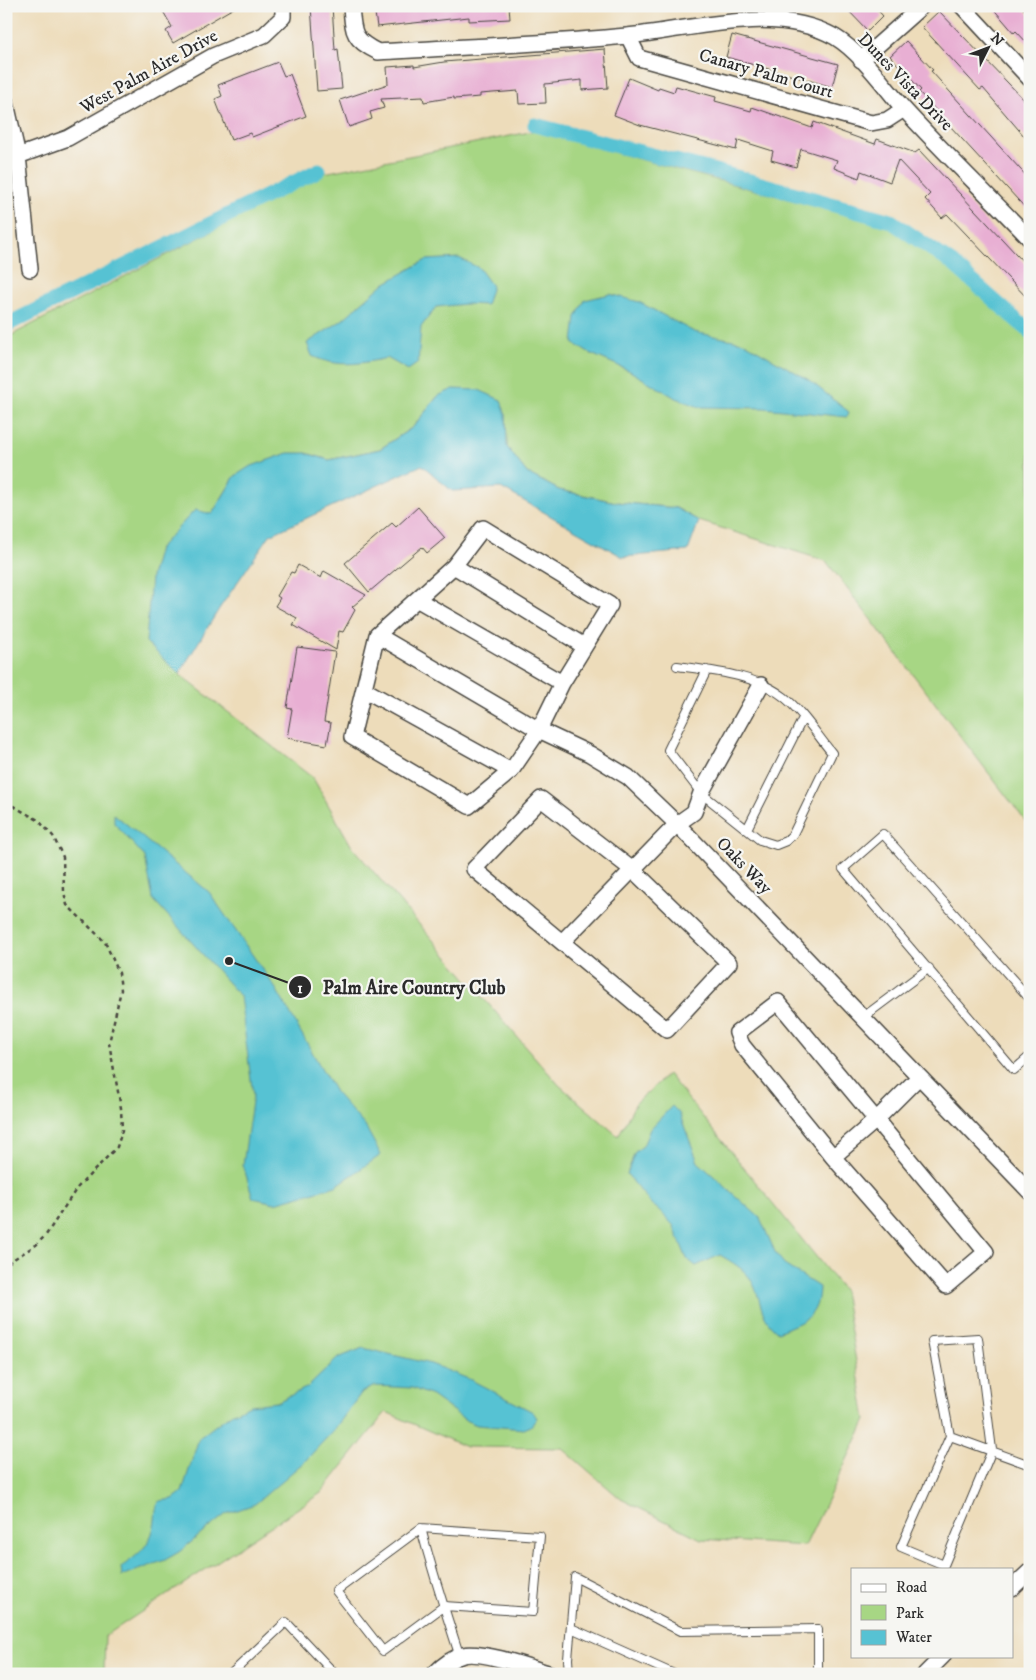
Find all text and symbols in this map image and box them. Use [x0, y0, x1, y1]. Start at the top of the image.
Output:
north arrow [964, 22, 1014, 72]
street label: West Palm Aire Drive [76, 25, 222, 119]
street label: Dunes Vista Drive [853, 28, 957, 136]
text: N [986, 30, 1008, 51]
street label: Canary Palm Court [696, 44, 836, 104]
street label: Oaks Way [712, 833, 777, 899]
callout: Palm Aire Country Club [288, 970, 516, 1004]
text: Palm Aire Country Club [323, 977, 505, 1000]
text: 1 [297, 979, 303, 998]
legend [851, 1568, 1014, 1658]
text: Road [896, 1578, 928, 1597]
text: Park [896, 1604, 925, 1623]
text: Water [895, 1628, 932, 1647]

